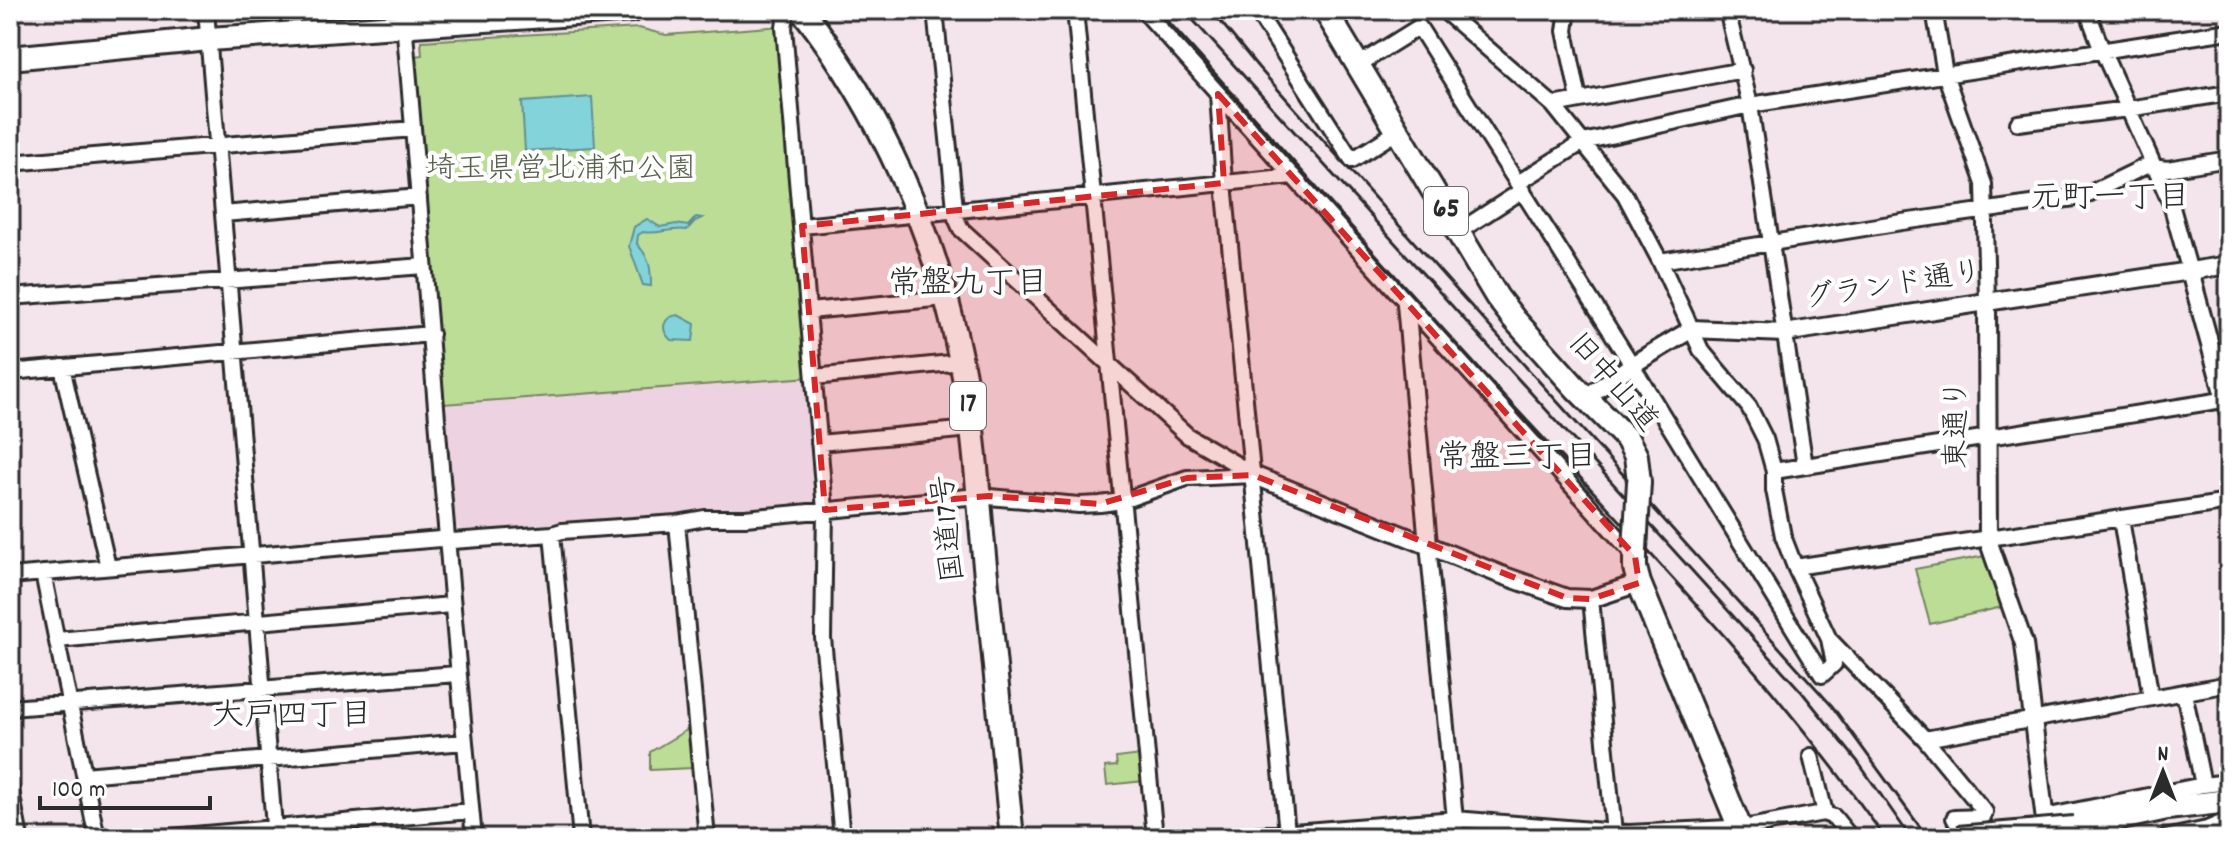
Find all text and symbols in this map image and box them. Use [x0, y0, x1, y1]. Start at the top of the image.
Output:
park label: 埼玉県営北浦和公園 [426, 150, 696, 193]
district label: 元町一丁目 [2030, 177, 2190, 223]
road number: 65 [1424, 187, 1468, 235]
street label: グランド通り [1802, 253, 1986, 323]
district label: 常盤九丁目 [888, 263, 1048, 309]
street label: 旧中山道 [1555, 325, 1667, 443]
street label: 東通り [1938, 379, 1981, 469]
road number: 17 [950, 382, 986, 430]
district label: 常盤三丁目 [1437, 437, 1597, 483]
street label: 国道17号 [924, 472, 978, 584]
district label: 大戸四丁目 [212, 695, 372, 741]
north arrow [2123, 732, 2203, 812]
text: N [2158, 740, 2169, 771]
scale bar [40, 760, 210, 810]
text: 100 m [52, 774, 105, 808]

